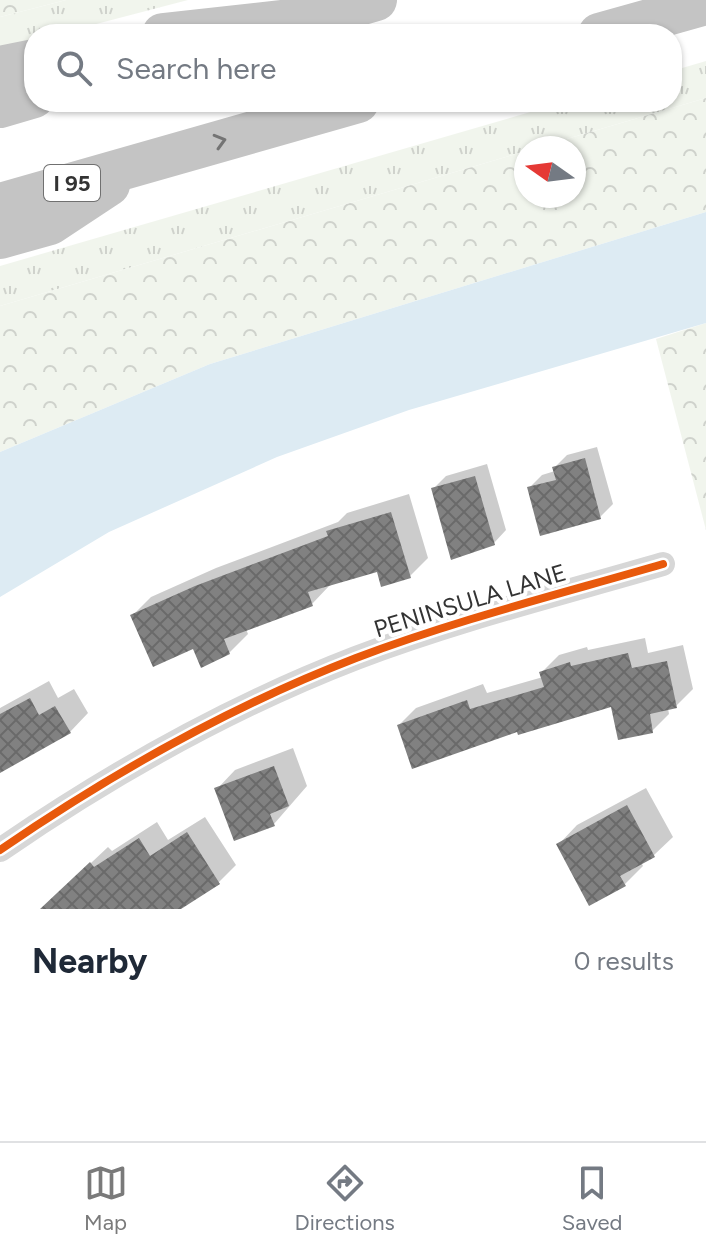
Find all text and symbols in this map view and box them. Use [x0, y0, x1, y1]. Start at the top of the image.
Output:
search box [24, 24, 682, 112]
icon: search [52, 46, 96, 90]
text: Search here [116, 50, 276, 87]
one-way arrow [212, 134, 226, 150]
north arrow [514, 136, 586, 208]
road number: I 95 [44, 165, 100, 201]
street label: PENINSULA LANE [370, 557, 570, 644]
text: Nearby [32, 941, 147, 982]
text: 0 results [574, 945, 674, 977]
tab: Map [84, 1161, 128, 1236]
tab: Directions [295, 1161, 395, 1236]
tab: Saved [562, 1161, 622, 1236]

